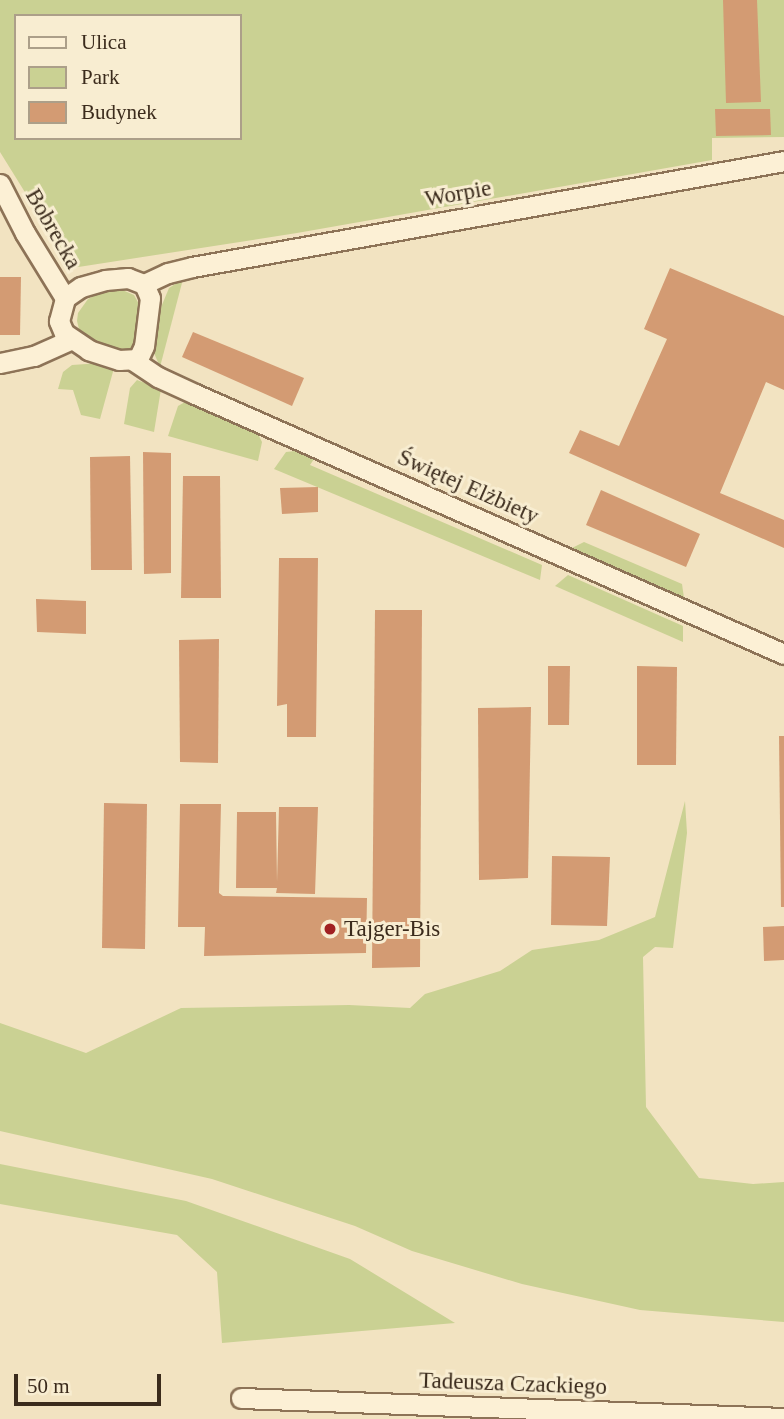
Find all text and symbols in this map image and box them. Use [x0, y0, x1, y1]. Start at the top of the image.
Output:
legend [14, 14, 242, 140]
text: Ulica [81, 30, 126, 54]
text: Park [81, 65, 120, 89]
text: Budynek [81, 100, 157, 124]
street label: Worpie [423, 175, 493, 213]
street label: Bobrecka [19, 184, 87, 274]
street label: Świętej Elżbiety [393, 444, 543, 530]
place label: Tajger-Bis [344, 915, 440, 943]
marker: Tajger-Bis [322, 921, 338, 937]
scale bar [18, 1360, 164, 1404]
street label: Tadeusza Czackiego [419, 1367, 607, 1401]
text: 50 m [27, 1374, 70, 1398]

